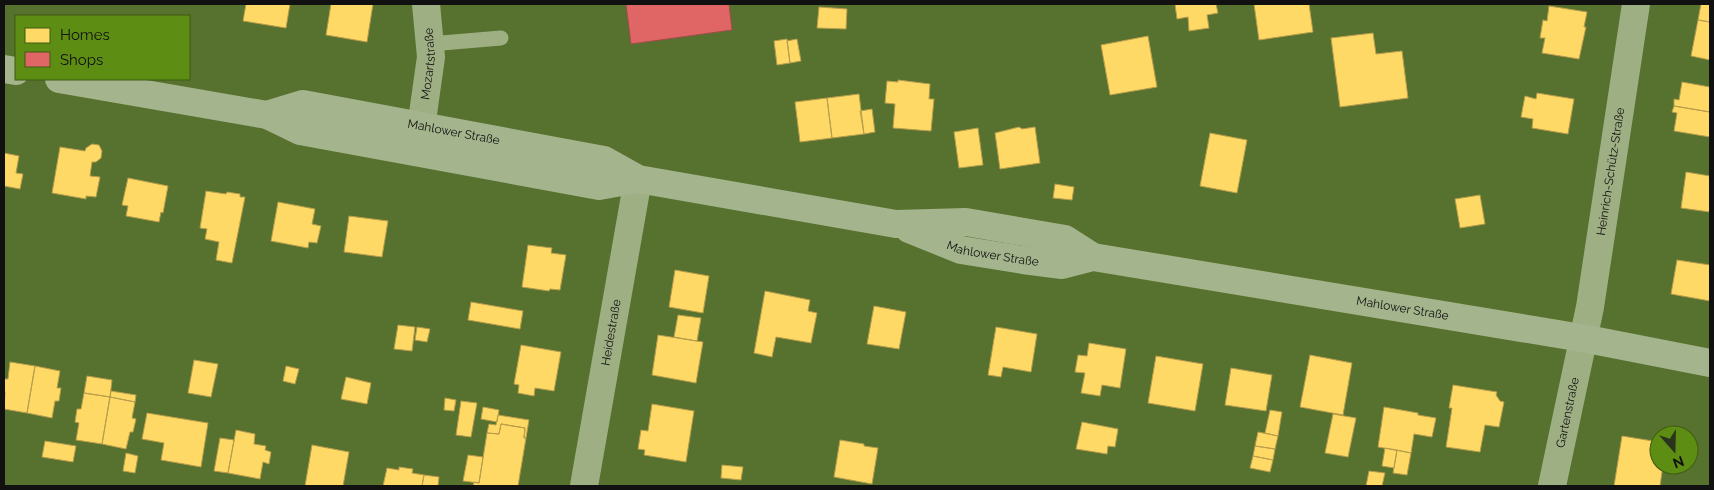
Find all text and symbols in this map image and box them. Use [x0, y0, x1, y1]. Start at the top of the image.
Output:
legend [15, 15, 190, 80]
text: Homes [60, 26, 110, 44]
street label: Mozartstraße [418, 27, 438, 101]
text: Shops [60, 51, 103, 69]
street label: Heinrich-Schütz-Straße [1594, 107, 1627, 237]
street label: Mahlower Straße [407, 117, 501, 147]
street label: Mahlower Straße [945, 238, 1040, 269]
street label: Mahlower Straße [1355, 294, 1450, 323]
street label: Heidestraße [598, 298, 624, 367]
street label: Gartenstraße [1553, 376, 1582, 449]
north arrow [1649, 425, 1699, 475]
text: N [1671, 453, 1686, 472]

